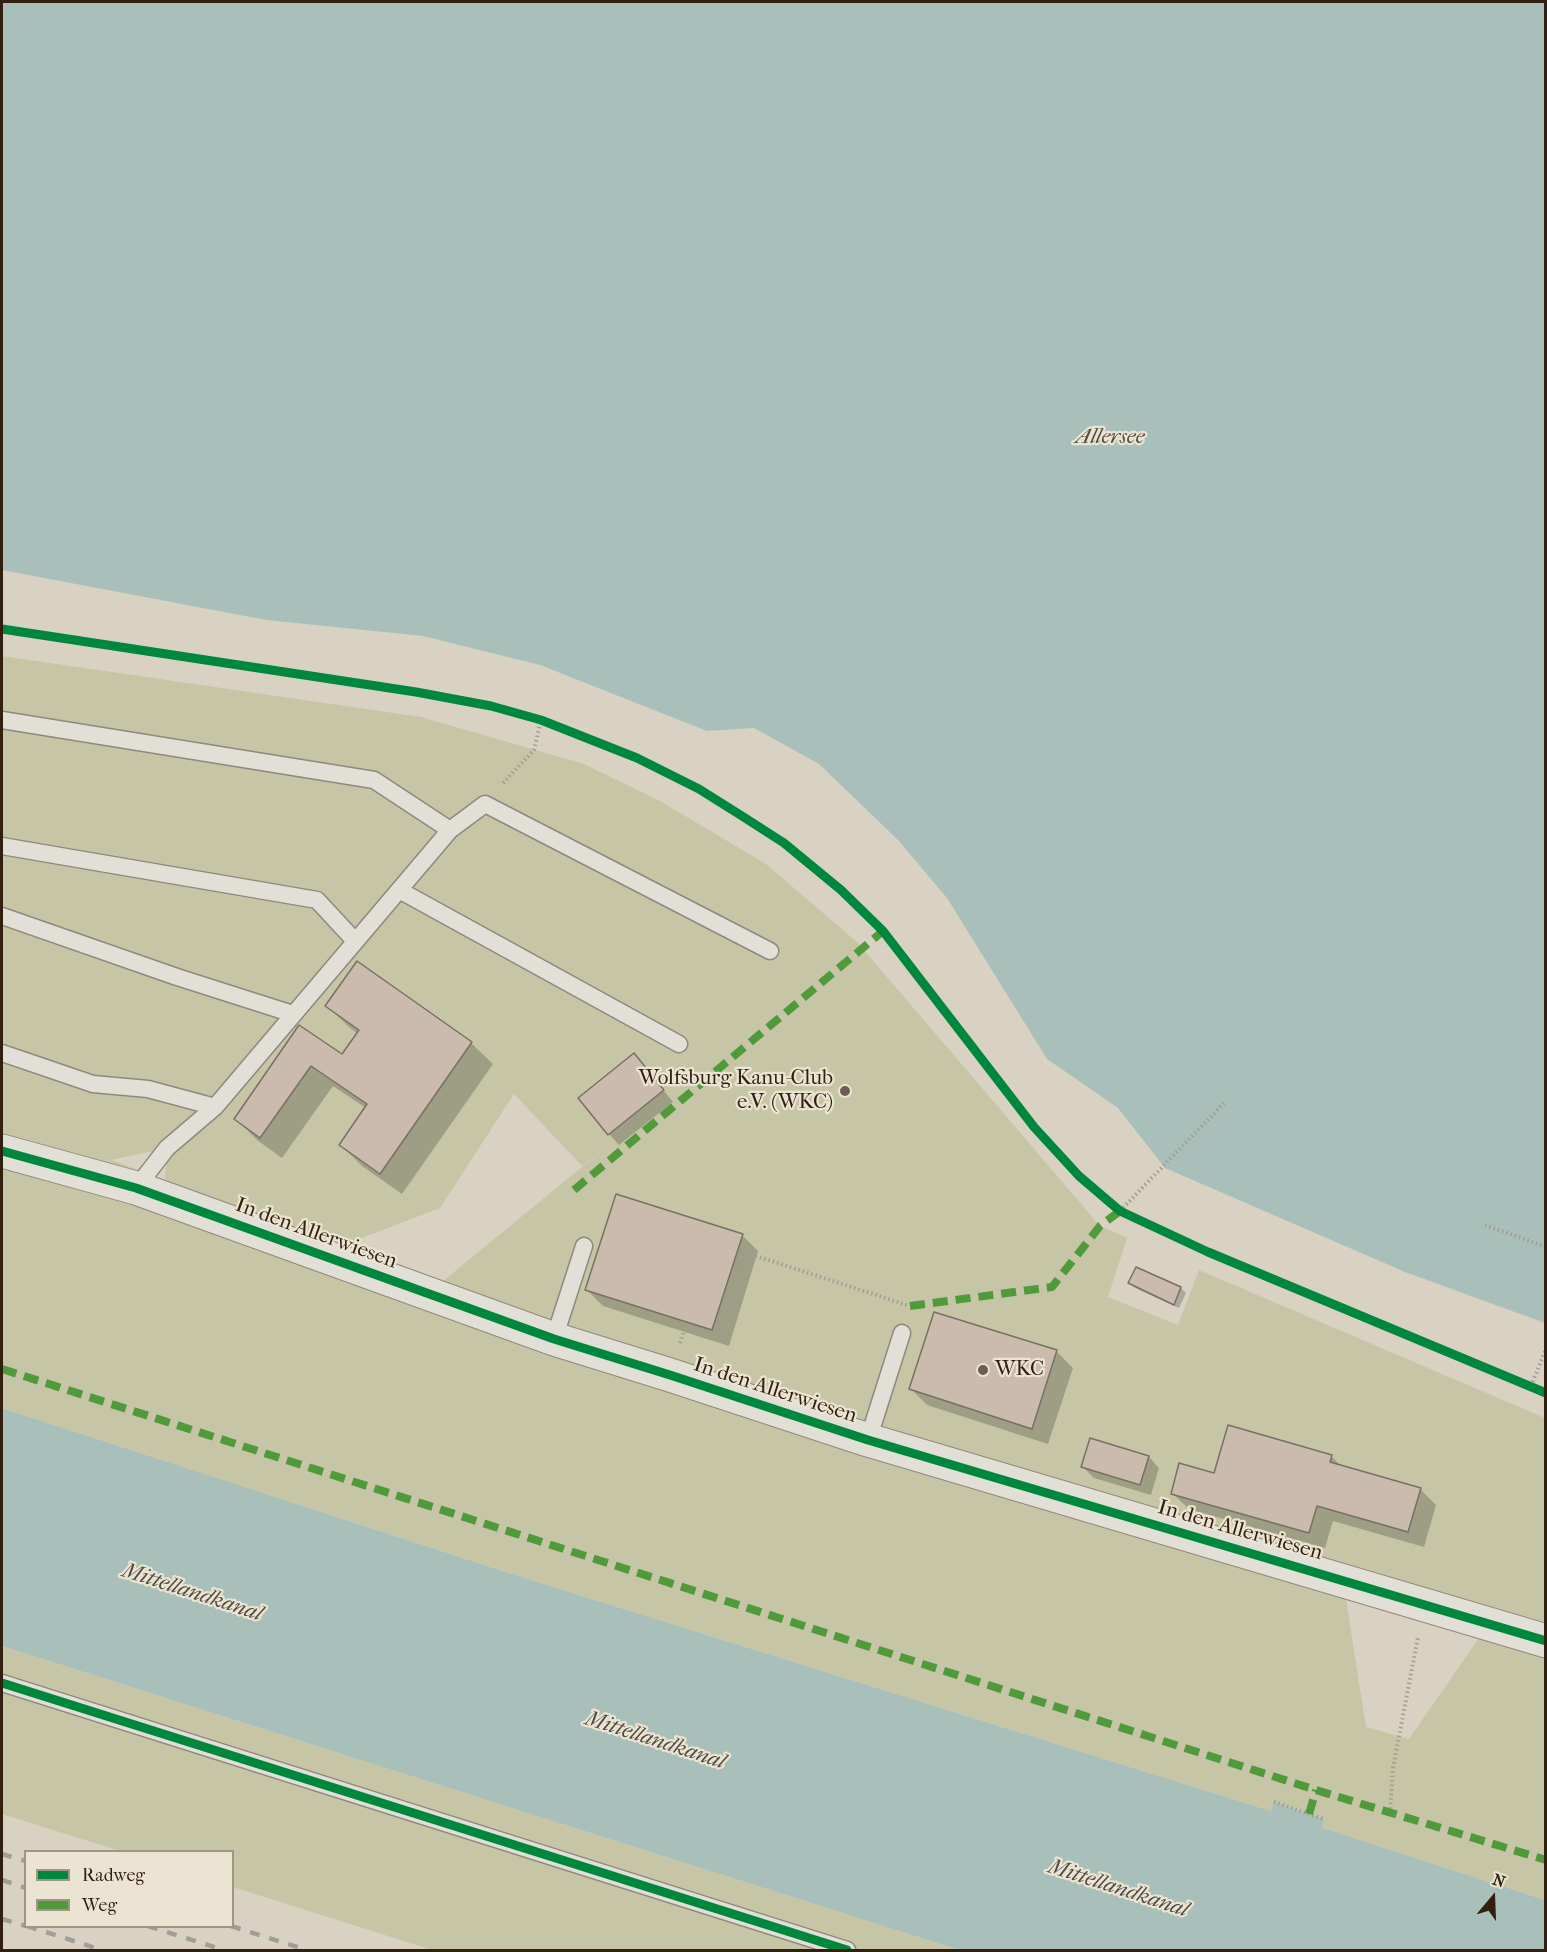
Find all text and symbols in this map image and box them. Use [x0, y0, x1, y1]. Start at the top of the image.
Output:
water label: Allersee [1075, 425, 1145, 451]
place label: Wolfsburg Kanu-Club e.V. (WKC) [638, 1066, 833, 1116]
marker: Wolfsburg Kanu-Club e.V. (WKC) [838, 1084, 852, 1098]
street label: In den Allerwiesen [232, 1193, 400, 1275]
street label: In den Allerwiesen [690, 1353, 860, 1429]
place label: WKC [995, 1357, 1044, 1383]
marker: WKC [976, 1363, 990, 1377]
street label: In den Allerwiesen [1155, 1495, 1325, 1567]
water label: Mittellandkanal [119, 1558, 265, 1628]
water label: Mittellandkanal [582, 1706, 728, 1776]
legend [24, 1850, 234, 1928]
water label: Mittellandkanal [1045, 1854, 1191, 1924]
text: Radweg [82, 1865, 145, 1886]
north arrow [1463, 1868, 1523, 1928]
text: N [1490, 1870, 1508, 1891]
text: Weg [82, 1895, 117, 1916]

